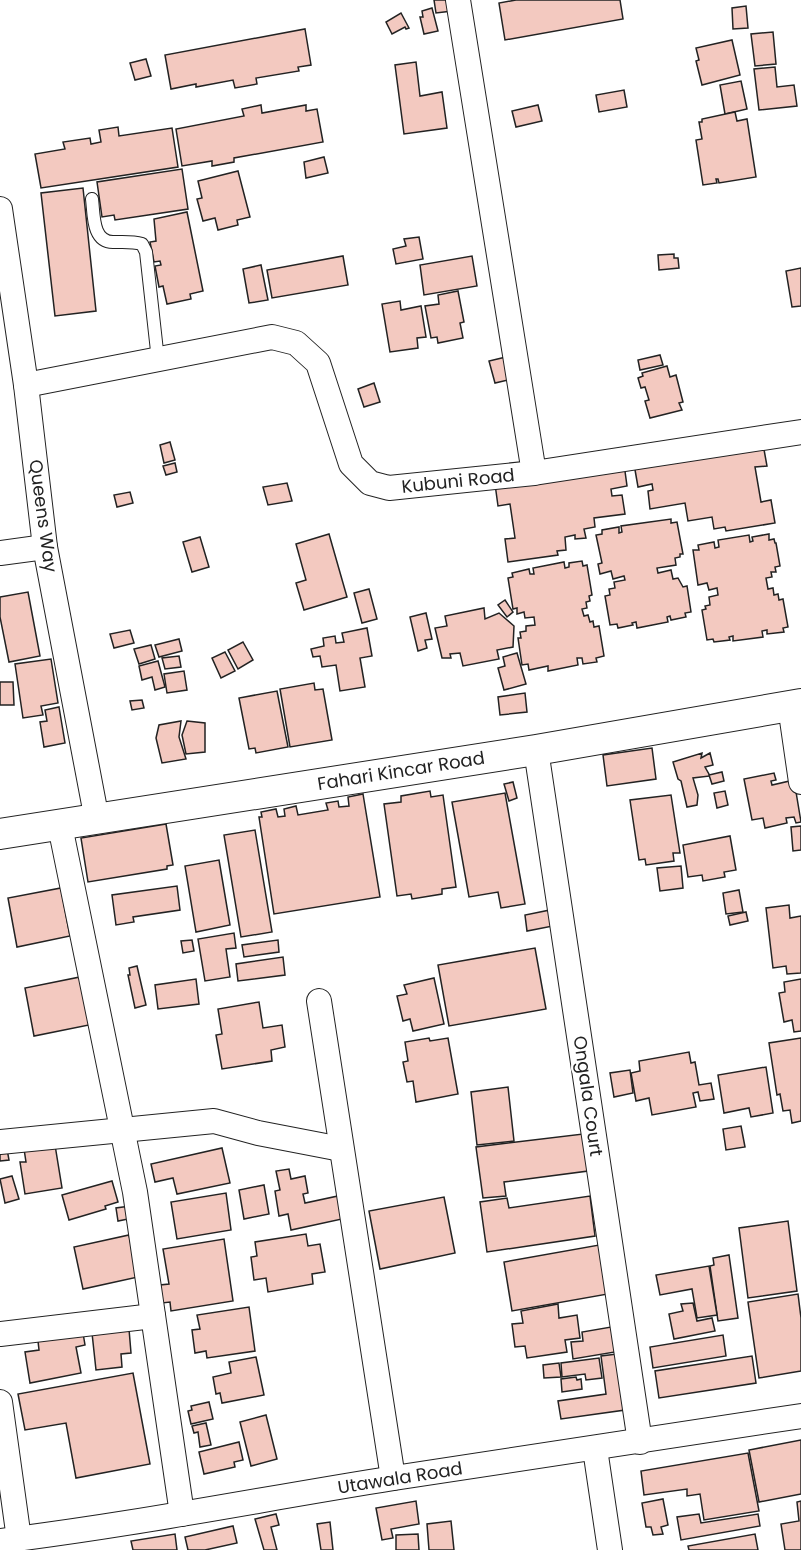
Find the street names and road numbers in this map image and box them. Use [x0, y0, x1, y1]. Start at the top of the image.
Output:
street label: Queens Way [23, 458, 64, 574]
street label: Kubuni Road [400, 462, 516, 499]
street label: Fahari Kincar Road [315, 745, 486, 796]
street label: Ongala Court [568, 1034, 609, 1158]
street label: Utawala Road [336, 1455, 464, 1500]

